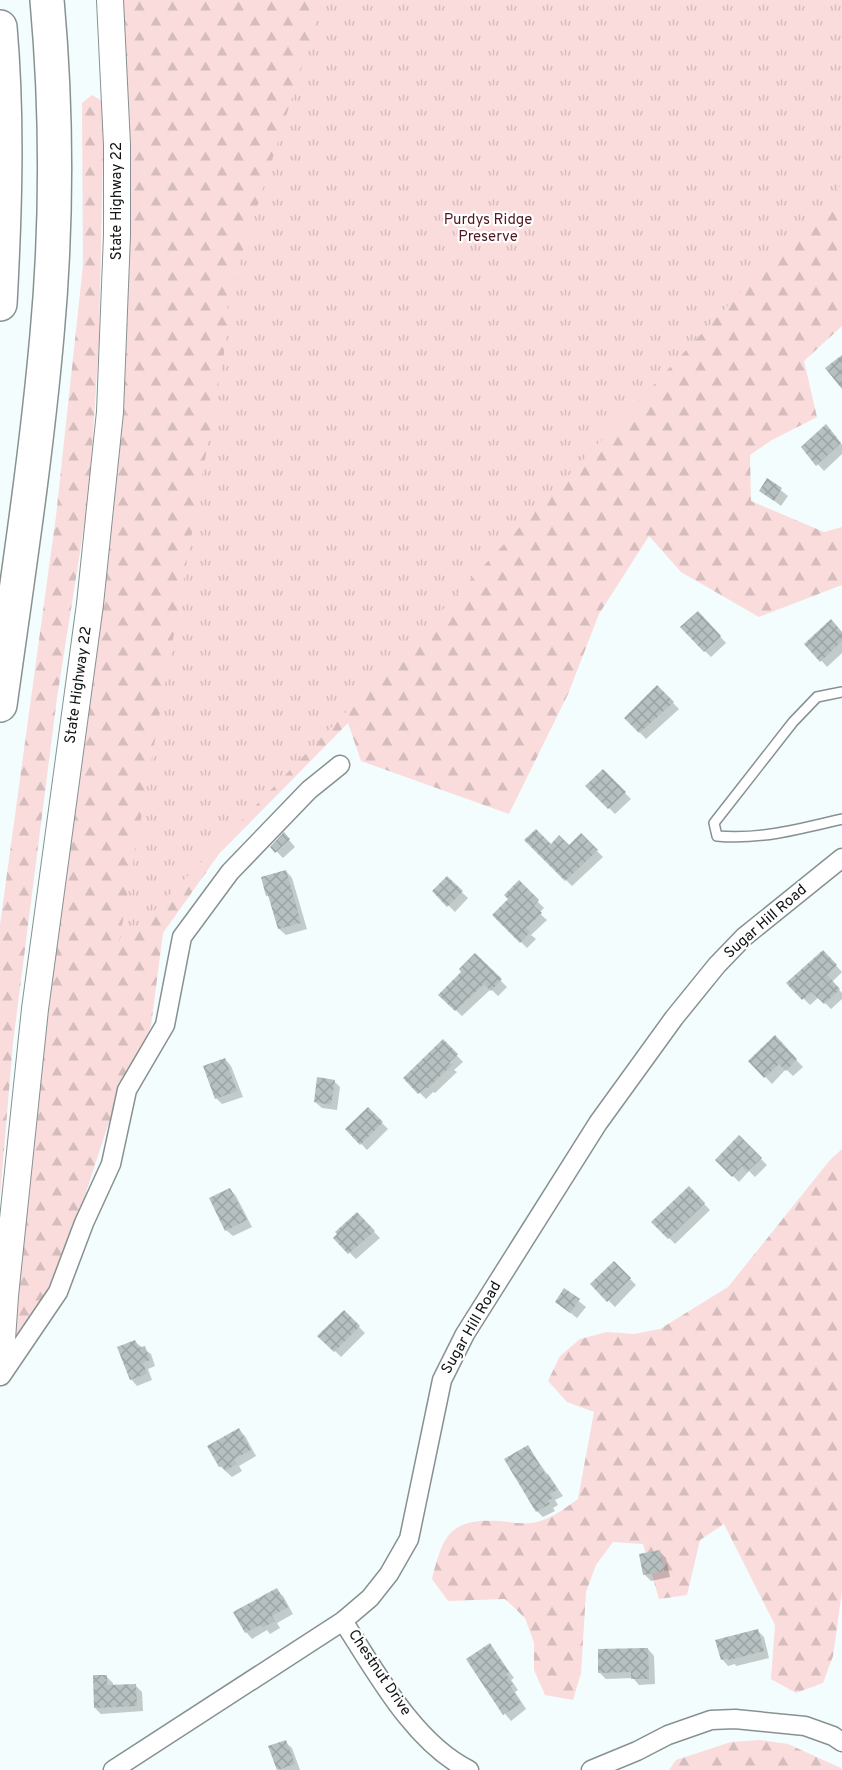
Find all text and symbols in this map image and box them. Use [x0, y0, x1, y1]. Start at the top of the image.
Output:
street label: State Highway 22 [108, 142, 127, 260]
park label: Purdys Ridge Preserve [444, 211, 532, 247]
street label: State Highway 22 [61, 625, 97, 745]
street label: Sugar Hill Road [721, 881, 811, 963]
street label: Sugar Hill Road [438, 1278, 506, 1378]
street label: Chestnut Drive [343, 1626, 415, 1720]

